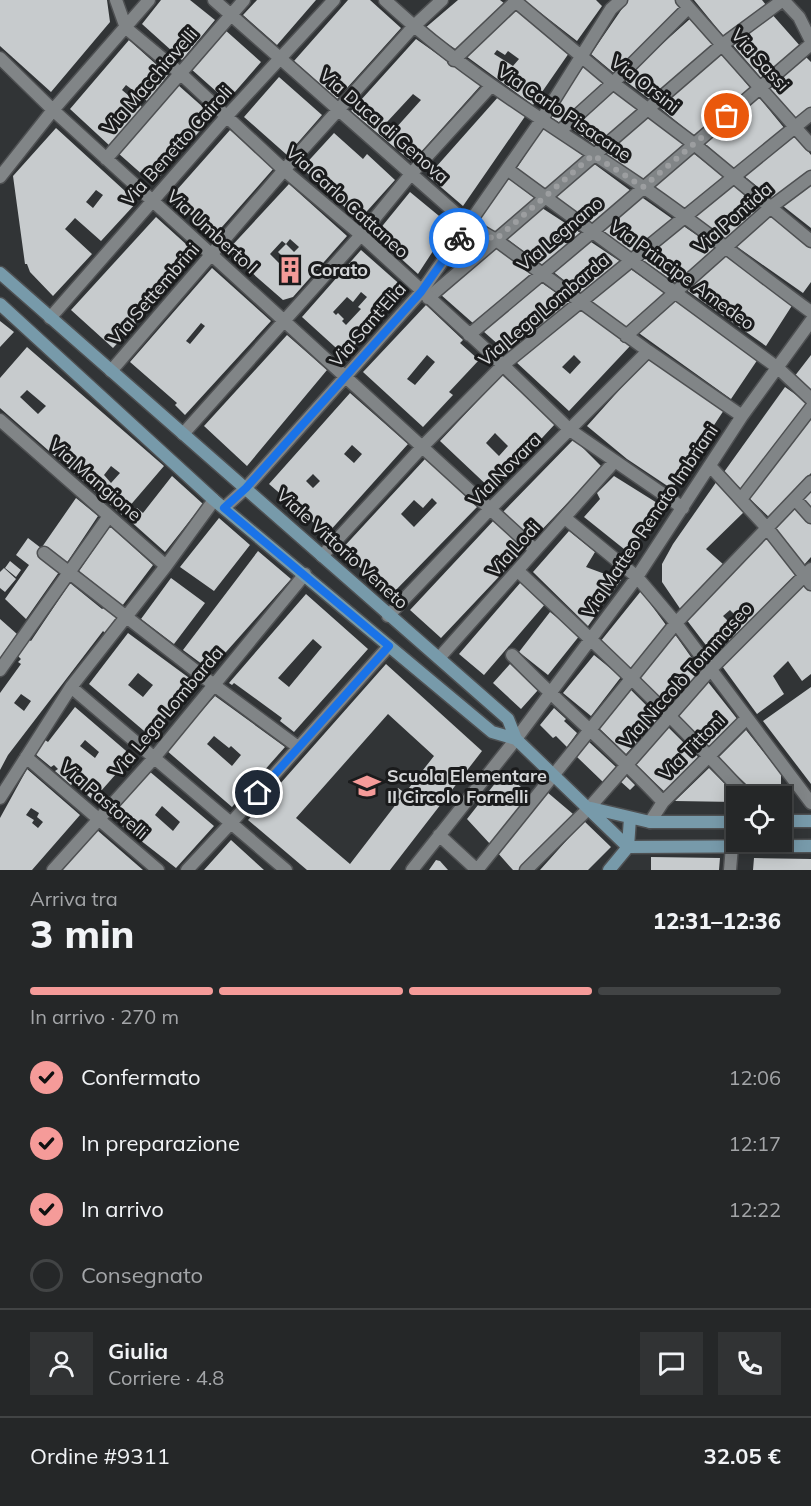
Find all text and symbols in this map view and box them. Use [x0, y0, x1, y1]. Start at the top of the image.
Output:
street label: Via Macchiavelli [97, 23, 202, 139]
street label: Via Sassi [726, 24, 795, 96]
street label: Via Orsini [606, 50, 684, 118]
street label: Via Carlo Pisacane [493, 59, 636, 166]
street label: Via Duca di Genova [315, 63, 454, 188]
street label: Via Benetto Cairoli [116, 81, 237, 211]
pin [701, 90, 752, 141]
icon: bag [710, 99, 743, 132]
street label: Via Carlo Cattaneo [281, 140, 414, 263]
street label: Via Pontida [689, 177, 777, 258]
street label: Via Umberto I [162, 185, 263, 279]
street label: Via Legnano [512, 191, 607, 276]
courier [429, 208, 489, 268]
street label: Via Principe Amedeo [605, 214, 759, 335]
icon: bike [443, 222, 476, 255]
street label: Via Settembrini [103, 238, 204, 349]
street label: Via Lega Lombarda [474, 248, 614, 371]
building icon: Corato [275, 255, 305, 285]
place label: Corato [310, 258, 368, 281]
street label: Via Sant'Elia [324, 277, 411, 372]
street label: Via Matteo Renato Imbriani [576, 420, 723, 622]
street label: Via Novara [464, 429, 546, 511]
street label: Via Mangione [44, 433, 146, 526]
street label: Viale Vittorio Veneto [272, 483, 413, 614]
street label: Via Lodi [483, 516, 545, 581]
street label: Via Niccolò Tommaseo [614, 597, 757, 752]
street label: Via Lega Lombarda [105, 642, 228, 782]
street label: Via Tittoni [654, 709, 730, 785]
street label: Via Pastorelli [56, 755, 153, 844]
place label: Scuola Elementare II Circolo Fornelli [387, 764, 547, 808]
pin [232, 767, 283, 818]
school or university icon: Scuola Elementare II Circolo Fornelli [352, 771, 382, 801]
icon: home [241, 776, 274, 809]
map controls [726, 786, 792, 852]
button: locate [726, 786, 792, 852]
text: Arriva tra [30, 886, 118, 911]
text: 12:31–12:36 [653, 907, 781, 935]
text: 3 min [30, 909, 135, 958]
text: In arrivo · 270 m [30, 1004, 179, 1029]
icon: check [30, 1061, 63, 1094]
text: Confermato [81, 1063, 200, 1091]
text: 12:06 [728, 1065, 781, 1090]
icon: check [30, 1127, 63, 1160]
text: In preparazione [81, 1129, 240, 1157]
text: 12:17 [728, 1131, 781, 1156]
icon: check [30, 1193, 63, 1226]
text: In arrivo [81, 1195, 164, 1223]
text: 12:22 [728, 1197, 781, 1222]
text: Consegnato [81, 1261, 203, 1289]
button: person [30, 1332, 93, 1395]
button: chat [640, 1332, 703, 1395]
button: phone [718, 1332, 781, 1395]
text: Giulia [108, 1337, 168, 1365]
text: Corriere · 4.8 [108, 1365, 224, 1390]
text: Ordine #9311 [30, 1442, 170, 1470]
text: 32.05 € [704, 1442, 781, 1470]

